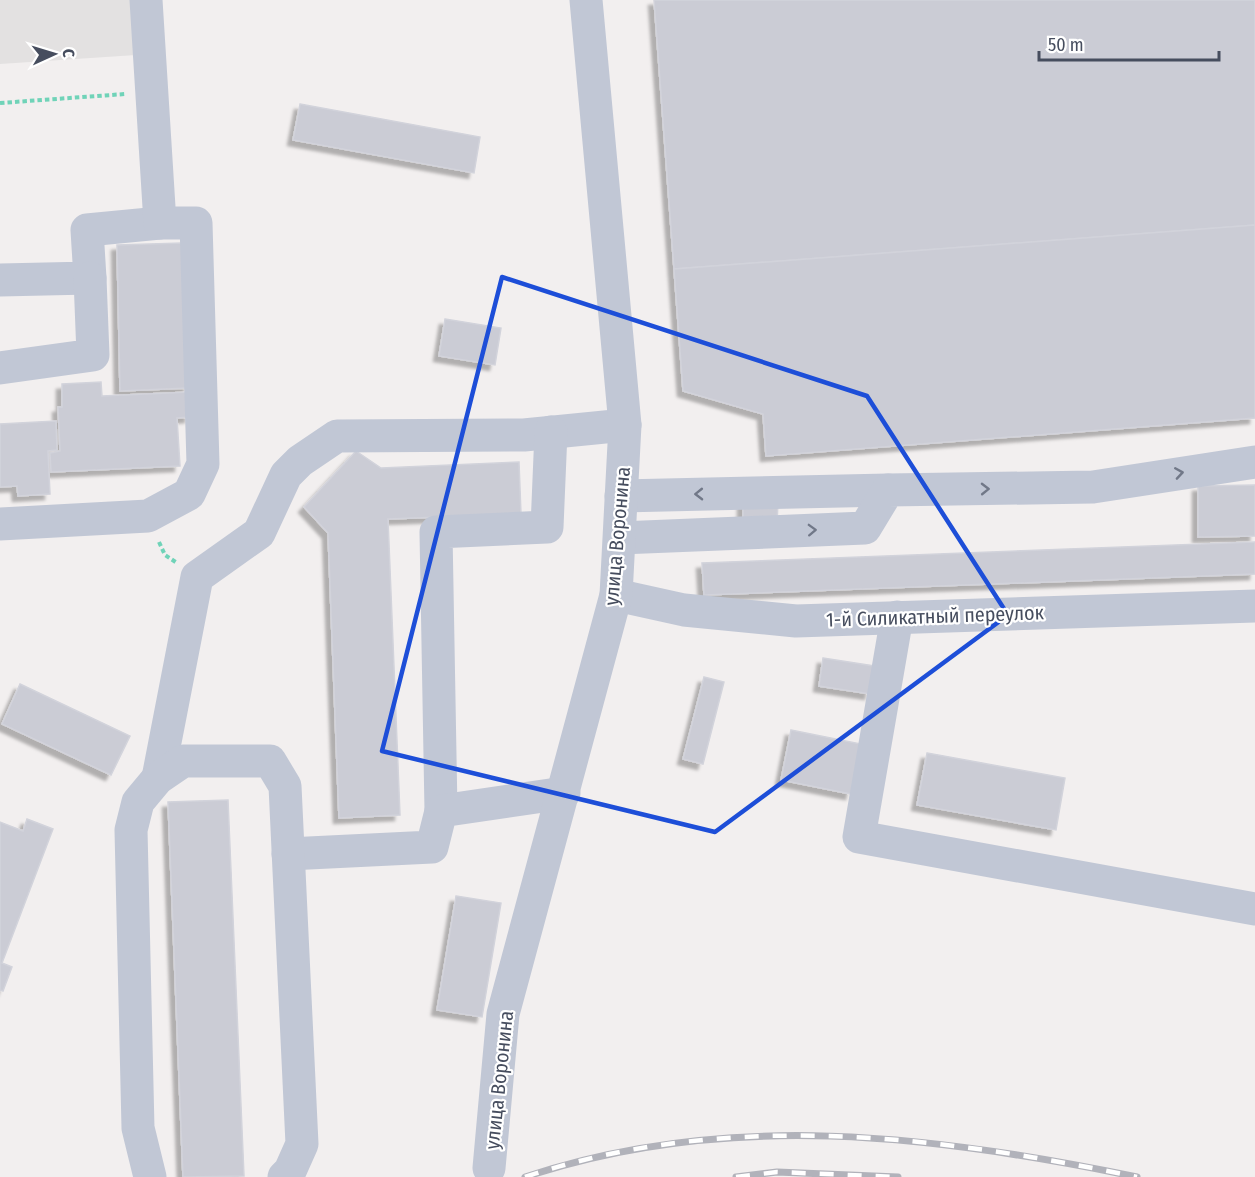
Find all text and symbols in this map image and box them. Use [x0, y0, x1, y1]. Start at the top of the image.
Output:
north arrow [24, 24, 84, 84]
scale bar [1039, 24, 1219, 62]
text: 50 m [1048, 34, 1084, 56]
text: С [59, 48, 78, 58]
street label: улица Воронина [599, 466, 635, 606]
one-way arrow [1175, 468, 1184, 480]
one-way arrow [981, 482, 990, 495]
one-way arrow [695, 487, 704, 500]
one-way arrow [807, 523, 816, 536]
street label: 1-й Силикатный переулок [826, 600, 1045, 632]
street label: улица Воронина [480, 1009, 518, 1151]

